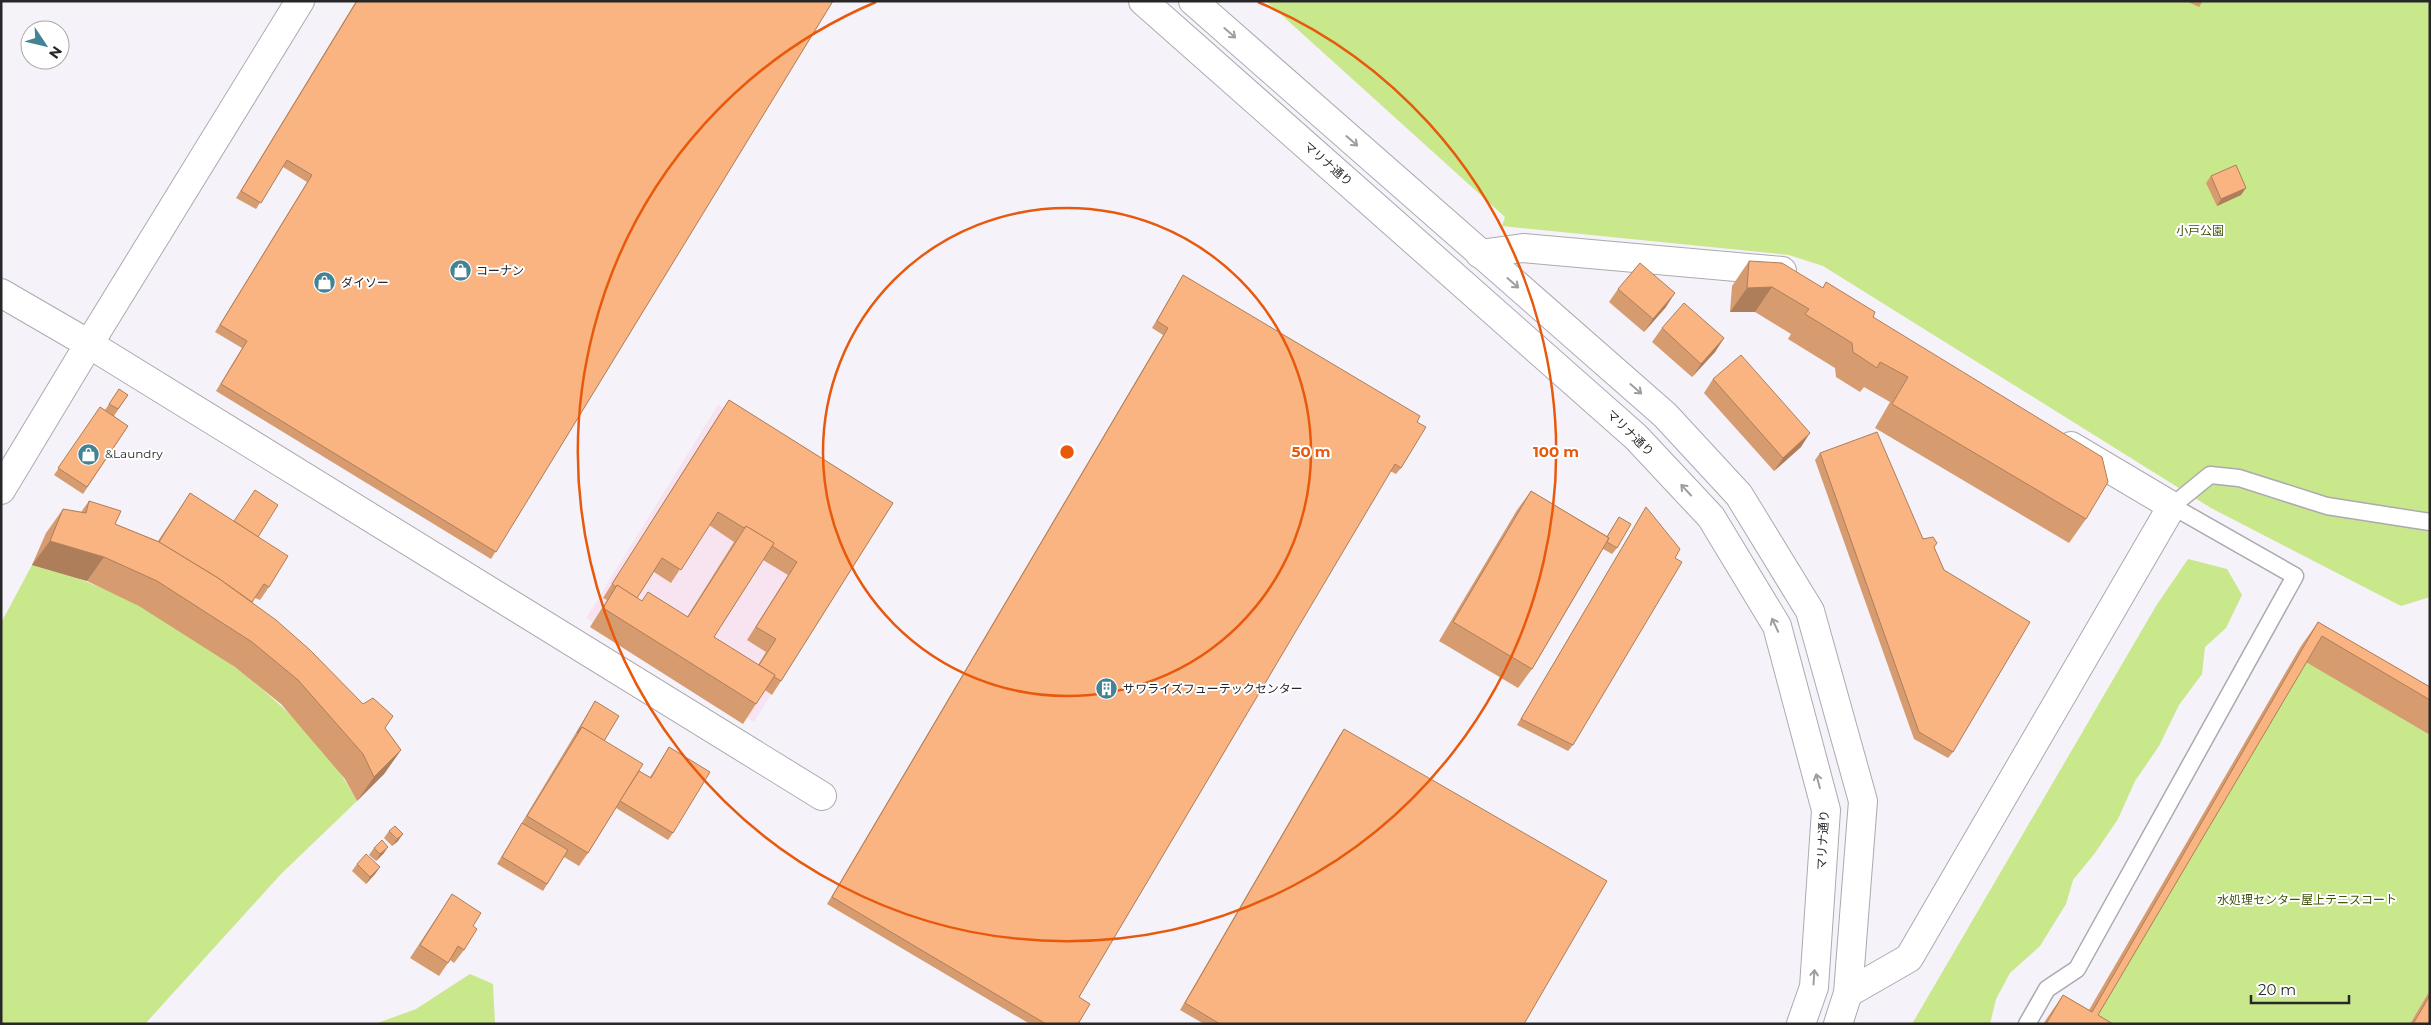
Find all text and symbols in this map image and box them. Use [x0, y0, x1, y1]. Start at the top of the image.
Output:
north arrow [20, 20, 70, 70]
one-way arrow [1223, 28, 1236, 39]
text: N [45, 43, 66, 62]
one-way arrow [1345, 135, 1358, 147]
street label: マリナ通り [1301, 138, 1356, 189]
park label: 小戸公園 [2176, 223, 2224, 238]
shop icon: コーナン [448, 259, 472, 283]
place label: コーナン [476, 263, 524, 278]
shop icon: ダイソー [313, 271, 337, 295]
place label: ダイソー [341, 275, 389, 290]
one-way arrow [1507, 277, 1520, 288]
one-way arrow [1629, 384, 1642, 395]
street label: マリナ通り [1604, 406, 1657, 459]
shop icon: &Laundry [77, 442, 101, 466]
text: 50 m [1291, 442, 1331, 461]
text: 100 m [1533, 442, 1579, 461]
centre of rings [1058, 443, 1076, 461]
place label: &Laundry [105, 446, 163, 461]
one-way arrow [1680, 483, 1692, 496]
one-way arrow [1769, 617, 1779, 632]
building icon: サワライズフューテックセンター [1095, 677, 1119, 701]
place label: サワライズフューテックセンター [1123, 681, 1303, 696]
one-way arrow [1813, 773, 1822, 789]
street label: マリナ通り [1813, 810, 1832, 870]
park label: 水処理センター屋上テニスコート [2217, 892, 2397, 907]
one-way arrow [1810, 969, 1819, 985]
scale bar [2251, 972, 2348, 1004]
text: 20 m [2258, 980, 2296, 999]

